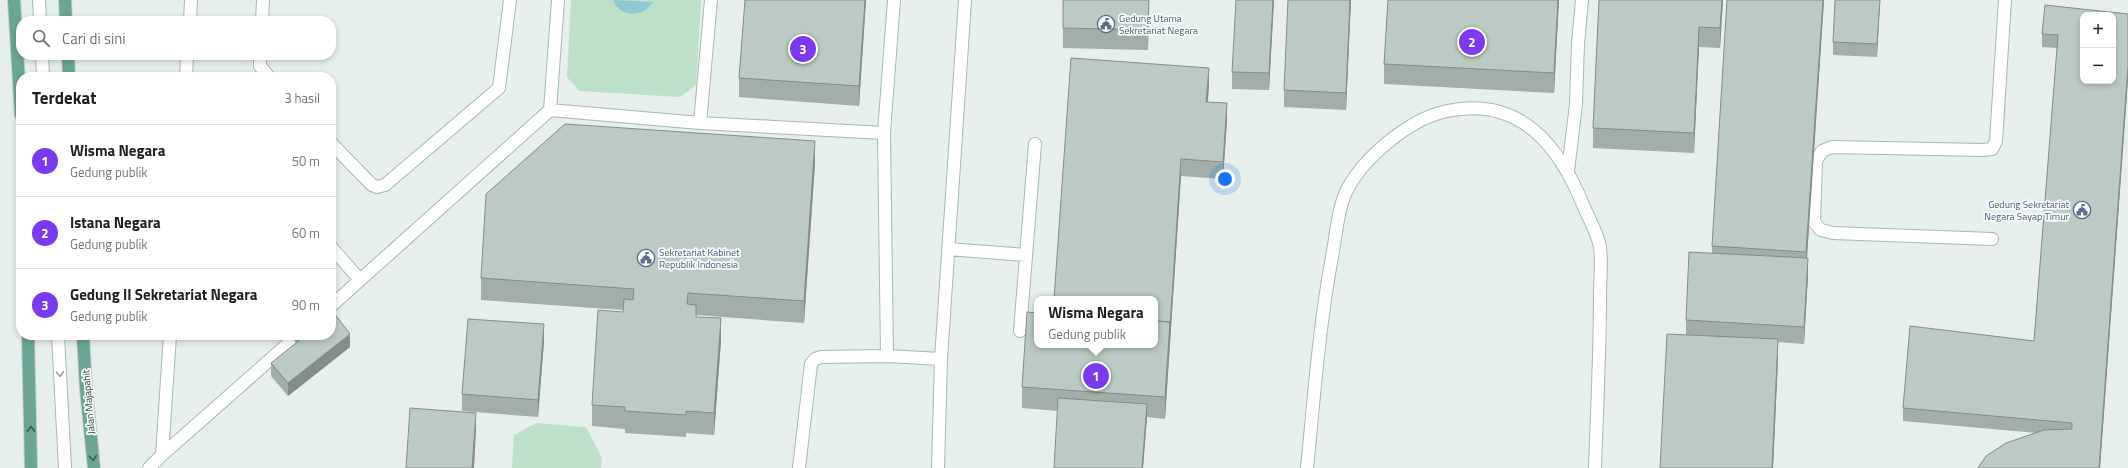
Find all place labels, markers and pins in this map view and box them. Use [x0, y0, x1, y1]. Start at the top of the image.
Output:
place label: Gedung Utama Sekretariat Negara [1119, 11, 1198, 38]
public building icon: Gedung Utama Sekretariat Negara [1096, 14, 1116, 34]
pin: 2 [1459, 27, 1485, 57]
pin: 3 [790, 34, 816, 64]
place label: Gedung Sekretariat Negara Sayap Timur [1984, 197, 2070, 224]
public building icon: Gedung Sekretariat Negara Sayap Timur [2072, 200, 2092, 220]
place label: Sekretariat Kabinet Republik Indonesia [659, 245, 740, 272]
public building icon: Sekretariat Kabinet Republik Indonesia [636, 248, 656, 268]
pin: 1 [1083, 361, 1109, 391]

